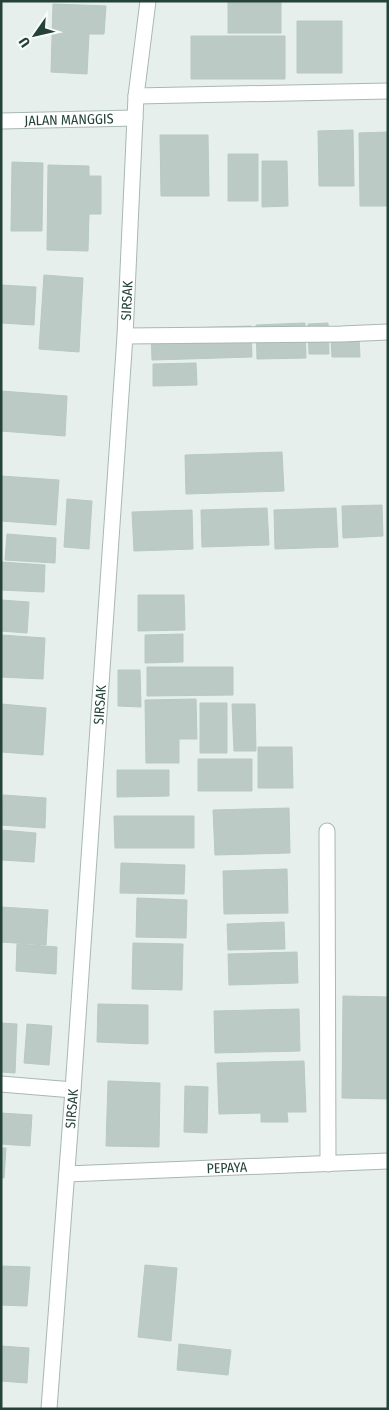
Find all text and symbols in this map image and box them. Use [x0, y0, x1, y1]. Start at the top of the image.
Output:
north arrow [10, 10, 60, 60]
text: U [15, 34, 34, 50]
street label: JALAN MANGGIS [24, 110, 114, 129]
street label: SIRSAK [117, 280, 136, 321]
street label: SIRSAK [90, 684, 109, 725]
street label: SIRSAK [62, 1088, 82, 1129]
street label: PEPAYA [206, 1158, 248, 1177]

